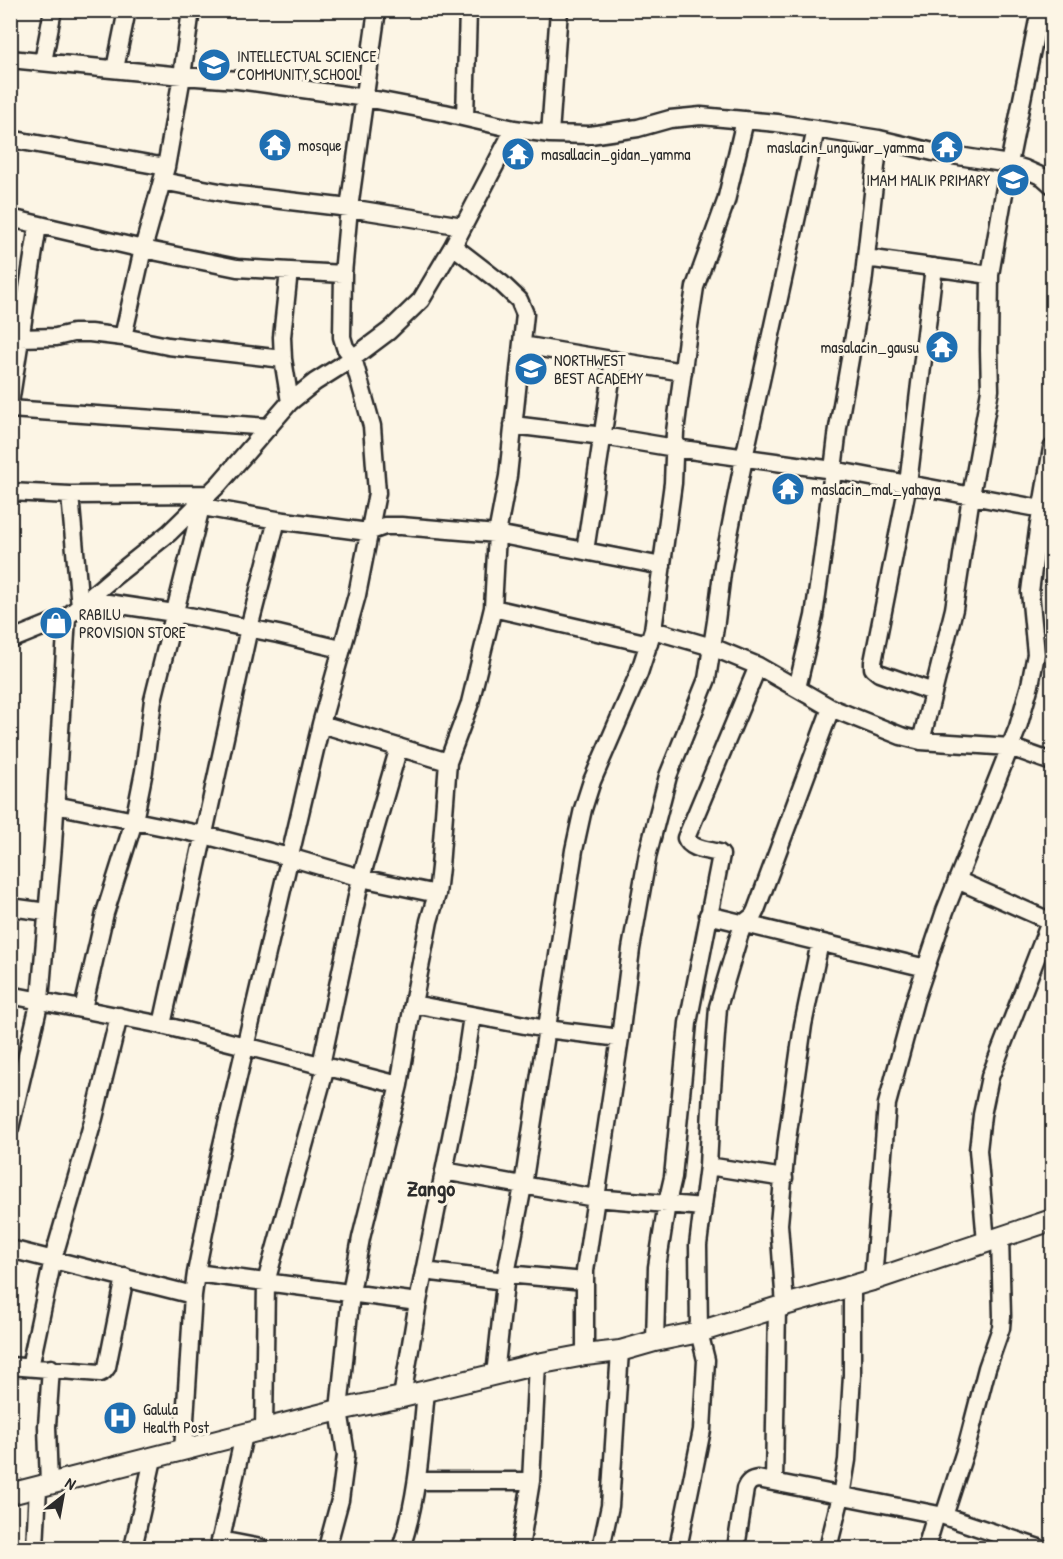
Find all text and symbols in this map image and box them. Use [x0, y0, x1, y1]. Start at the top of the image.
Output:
place label: INTELLECTUAL SCIENCE COMMUNITY SCHOOL [237, 45, 377, 85]
school or university icon: INTELLECTUAL SCIENCE COMMUNITY SCHOOL [196, 47, 232, 83]
temple icon: mosque [257, 127, 293, 163]
temple icon: maslacin_unguwar_yamma [929, 129, 965, 165]
place label: mosque [298, 134, 342, 156]
temple icon: masallacin_gidan_yamma [500, 136, 536, 172]
place label: maslacin_unguwar_yamma [767, 136, 924, 158]
place label: masallacin_gidan_yamma [541, 143, 691, 165]
school or university icon: IMAM MALIK PRIMARY [995, 162, 1031, 198]
place label: IMAM MALIK PRIMARY [866, 169, 990, 191]
temple icon: masalacin_gausu [924, 329, 960, 365]
place label: masalacin_gausu [820, 336, 920, 358]
place label: NORTHWEST BEST ACADEMY [554, 349, 643, 389]
school or university icon: NORTHWEST BEST ACADEMY [513, 351, 549, 387]
temple icon: maslacin_mal_yahaya [770, 471, 806, 507]
place label: maslacin_mal_yahaya [811, 478, 941, 500]
place label: RABILU PROVISION STORE [79, 603, 186, 643]
shop icon: RABILU PROVISION STORE [38, 605, 74, 641]
district label: Zango [407, 1173, 455, 1204]
place label: Galula Health Post [143, 1398, 210, 1438]
hospital icon: Galula Health Post [102, 1400, 138, 1436]
north arrow [33, 1466, 93, 1526]
text: N [61, 1472, 80, 1495]

